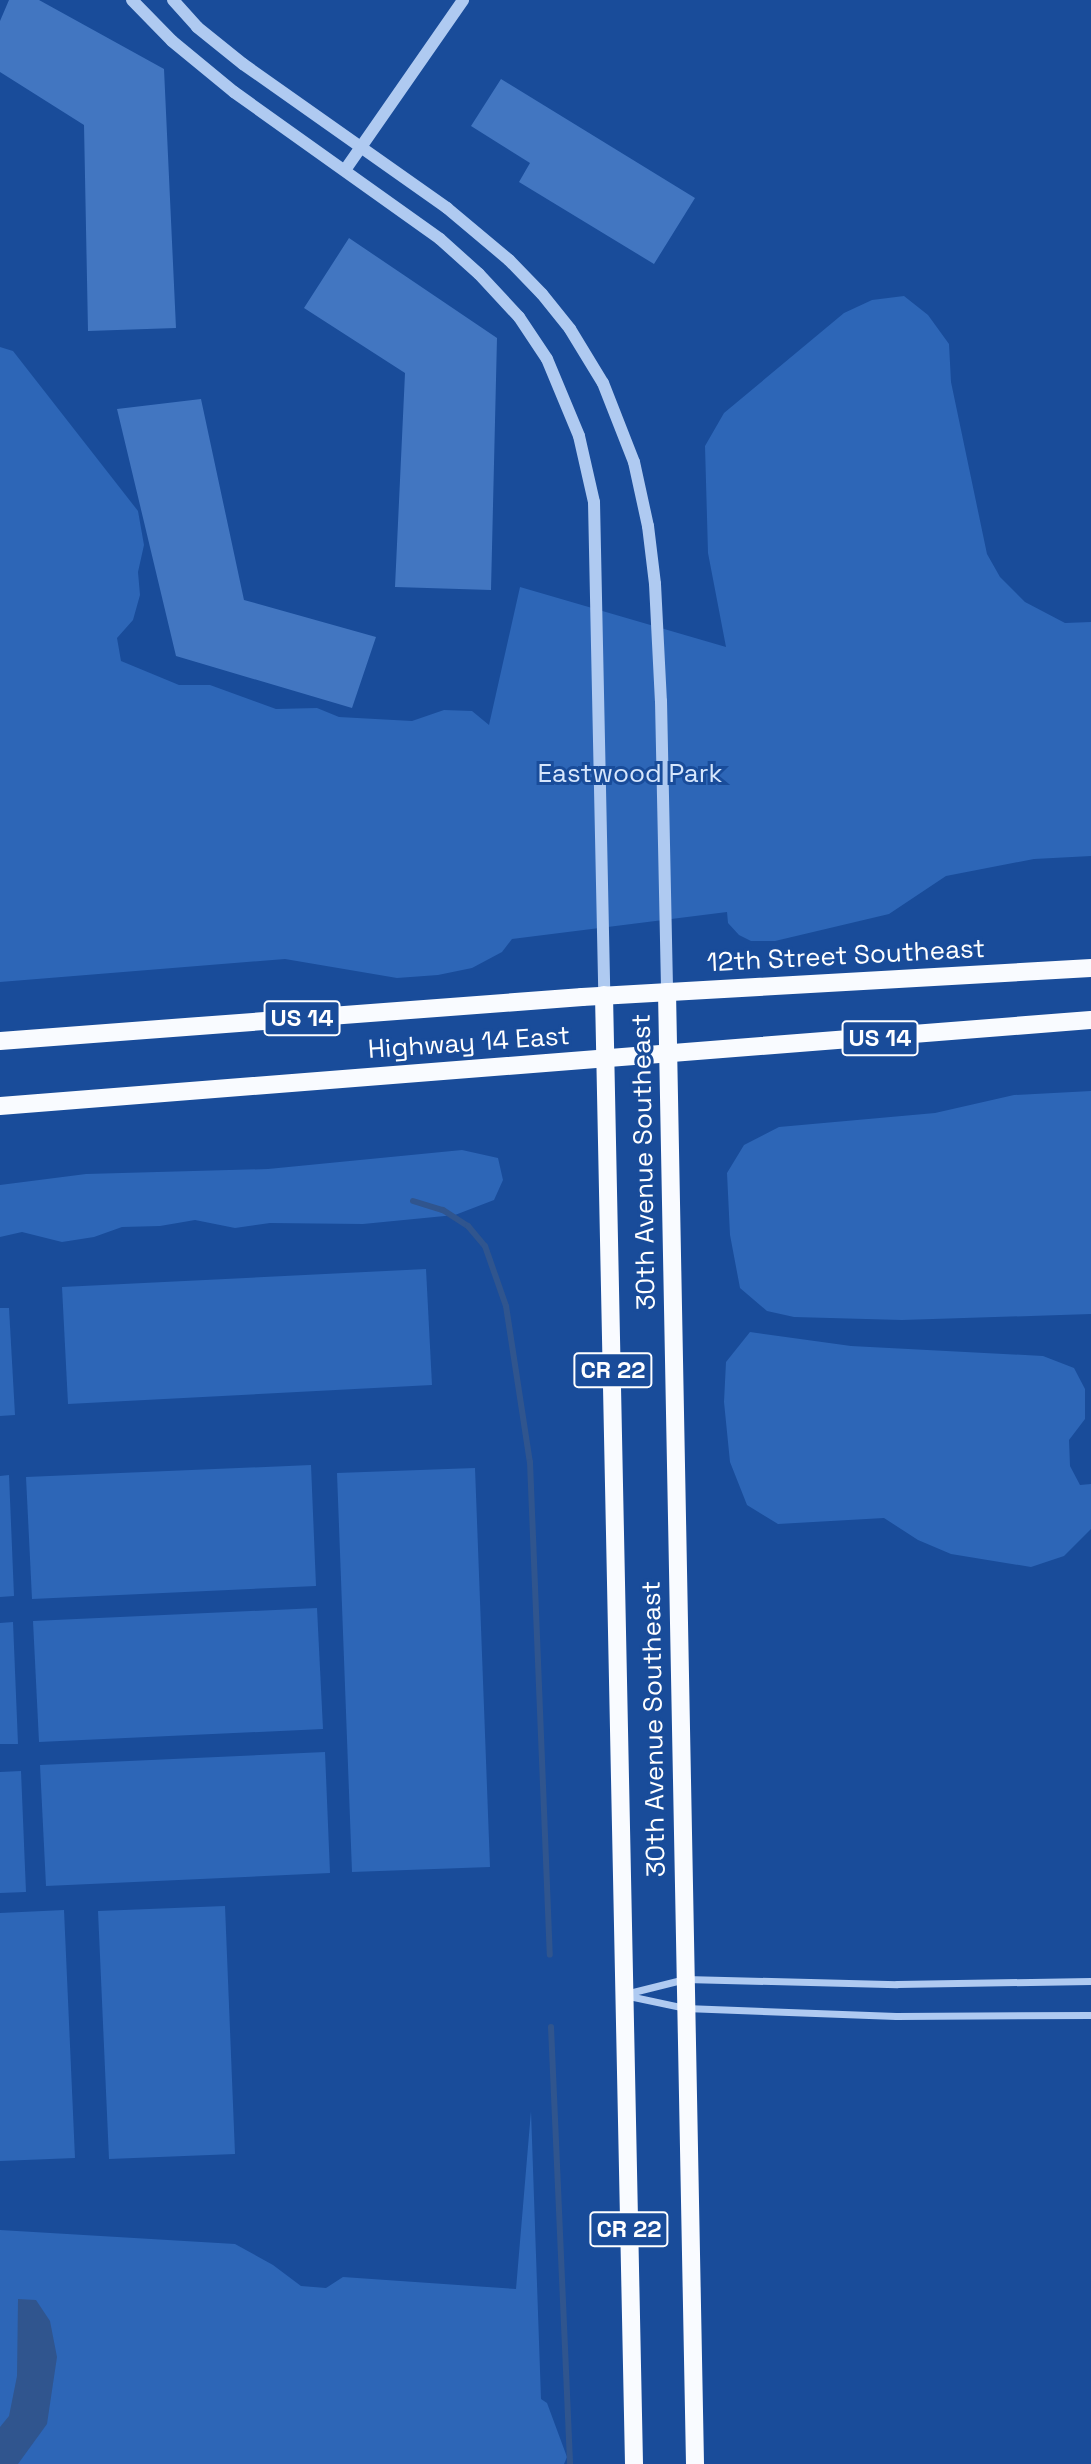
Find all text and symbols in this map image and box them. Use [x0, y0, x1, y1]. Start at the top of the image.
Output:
park label: Eastwood Park [537, 758, 723, 790]
street label: 12th Street Southeast [706, 933, 986, 979]
road number: US 14 [264, 998, 340, 1038]
street label: 30th Avenue Southeast [626, 1013, 662, 1311]
road number: US 14 [842, 1018, 918, 1058]
street label: Highway 14 East [367, 1020, 571, 1066]
road number: CR 22 [573, 1350, 653, 1390]
street label: 30th Avenue Southeast [636, 1580, 672, 1878]
road number: CR 22 [589, 2208, 669, 2250]

